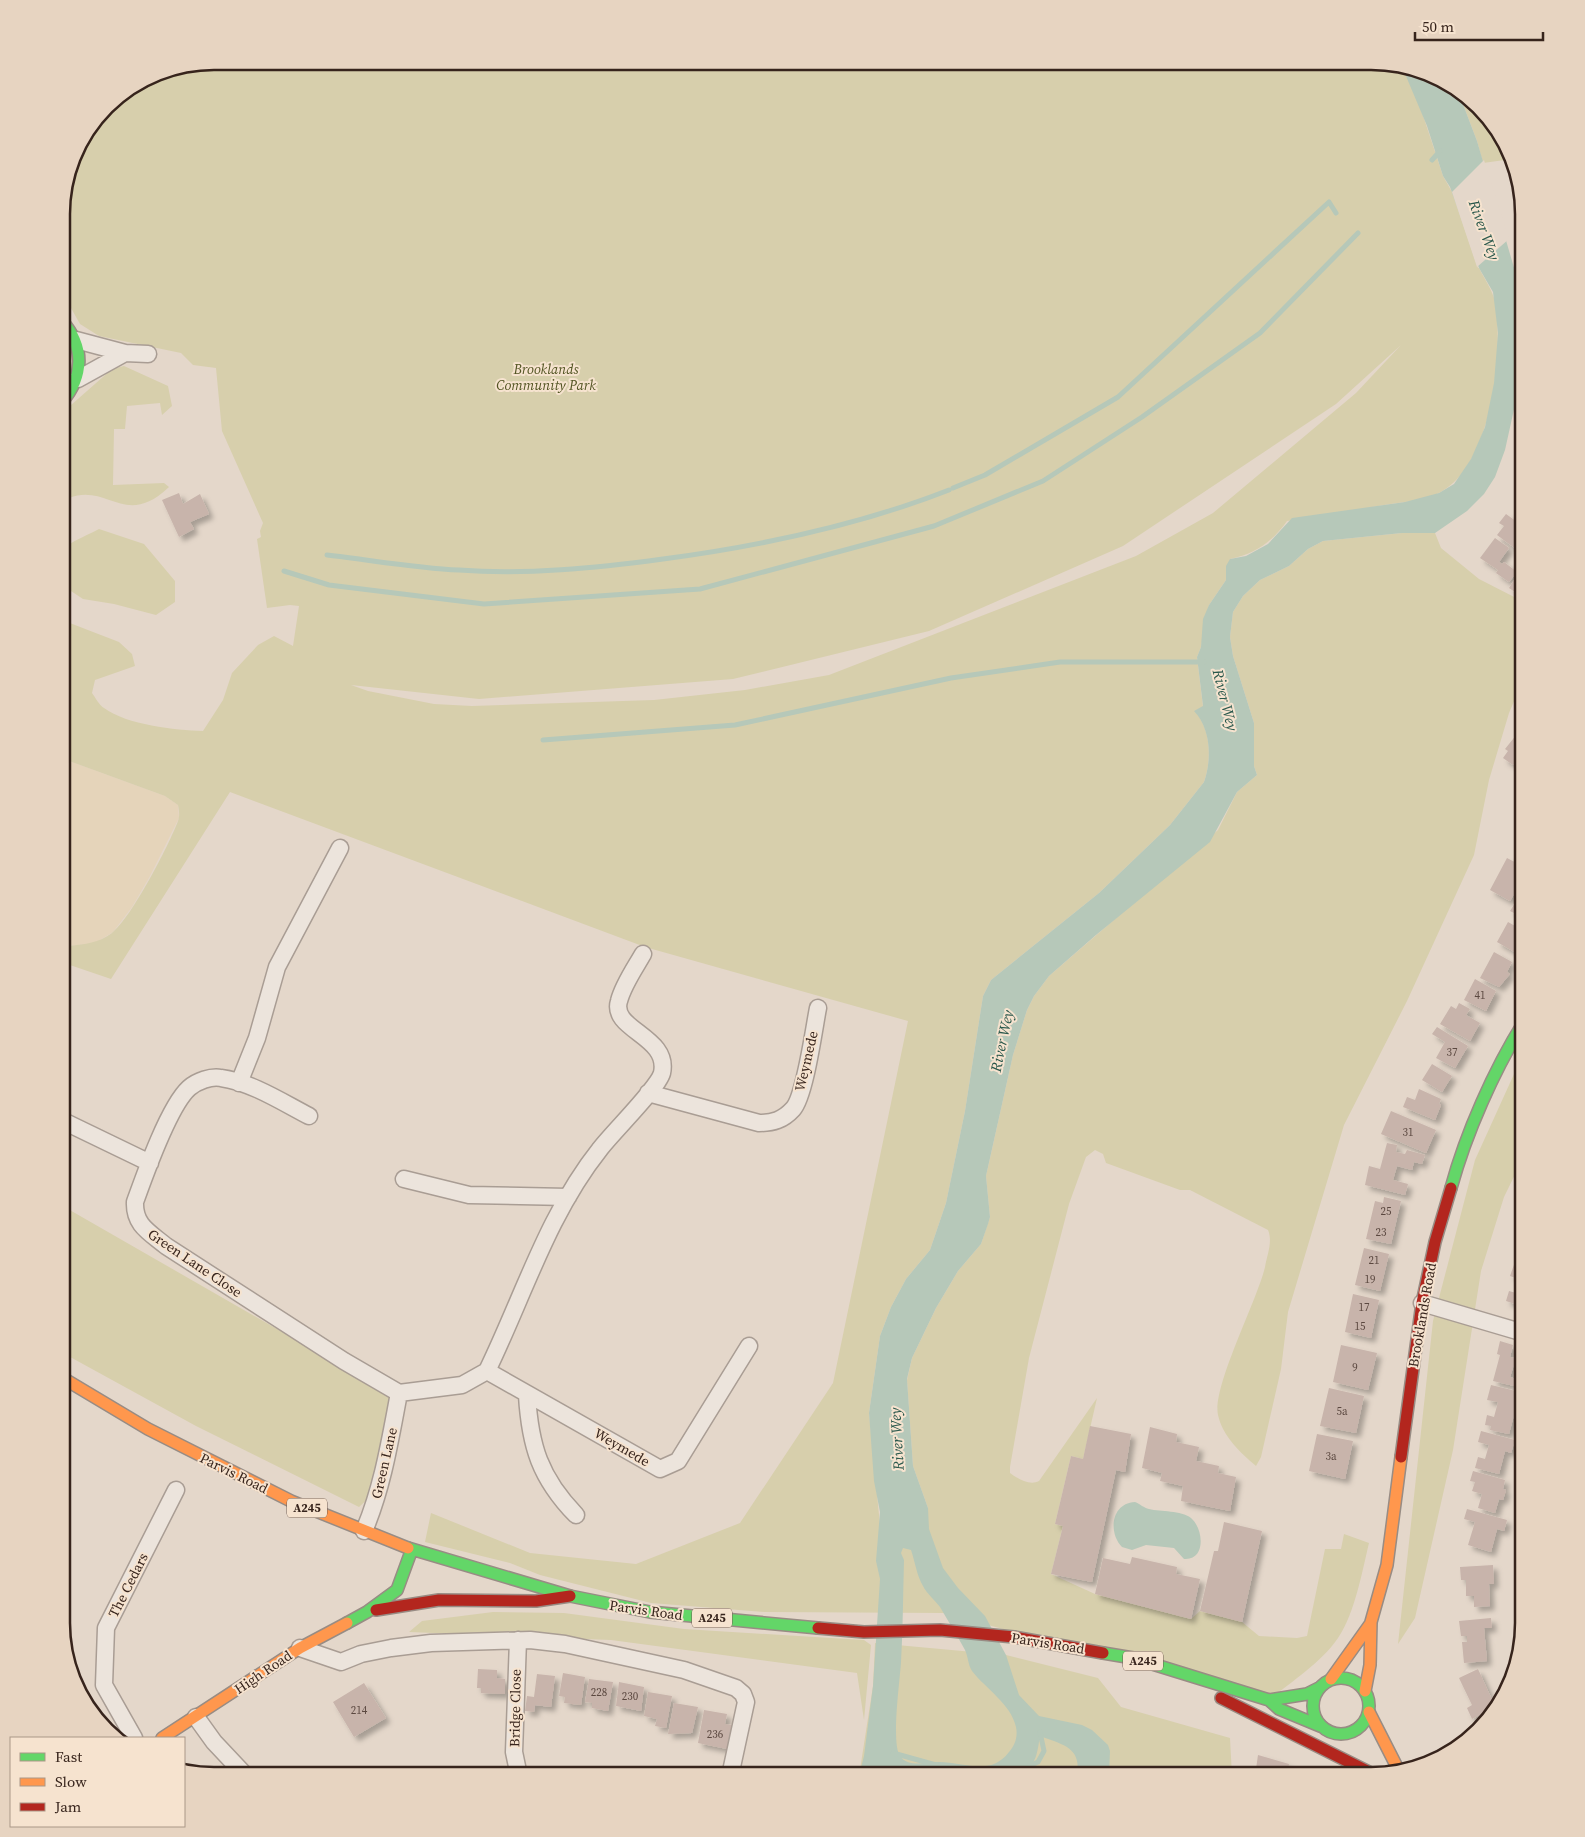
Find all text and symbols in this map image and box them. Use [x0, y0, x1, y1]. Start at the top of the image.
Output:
scale bar [1415, 10, 1542, 42]
text: 50 m [1422, 16, 1454, 37]
water label: River Wey [1464, 196, 1505, 264]
park label: Brooklands Community Park [496, 359, 596, 395]
water label: River Wey [1207, 666, 1243, 734]
house number: 41 [1475, 988, 1486, 1003]
water label: River Wey [985, 1007, 1018, 1075]
street label: Weymede [789, 1029, 823, 1093]
house number: 37 [1447, 1045, 1458, 1060]
house number: 31 [1403, 1125, 1414, 1140]
house number: 25 [1381, 1204, 1392, 1219]
street label: Green Lane Close [144, 1224, 246, 1302]
house number: 23 [1376, 1225, 1387, 1240]
house number: 21 [1369, 1253, 1380, 1268]
street label: Brooklands Road [1403, 1261, 1441, 1369]
house number: 19 [1365, 1272, 1376, 1287]
house number: 17 [1359, 1300, 1370, 1315]
house number: 15 [1355, 1319, 1366, 1334]
house number: 9 [1352, 1360, 1358, 1375]
house number: 5a [1336, 1404, 1348, 1419]
water label: River Wey [884, 1406, 909, 1472]
street label: Weymede [590, 1423, 654, 1471]
street label: Green Lane [366, 1425, 402, 1501]
street label: Parvis Road [197, 1448, 272, 1498]
house number: 3a [1325, 1449, 1337, 1464]
road number: A245 [287, 1499, 327, 1518]
street label: The Cedars [103, 1549, 153, 1621]
street label: Parvis Road [608, 1595, 684, 1625]
road number: A245 [692, 1609, 732, 1628]
street label: Parvis Road [1010, 1627, 1086, 1659]
street label: High Road [230, 1645, 296, 1699]
road number: A245 [1123, 1652, 1163, 1670]
street label: Bridge Close [504, 1669, 526, 1747]
house number: 228 [591, 1685, 607, 1700]
house number: 230 [622, 1689, 639, 1704]
house number: 214 [351, 1703, 368, 1718]
house number: 236 [707, 1727, 724, 1742]
legend [10, 1737, 185, 1827]
text: Fast [55, 1746, 82, 1767]
text: Slow [55, 1771, 87, 1792]
text: Jam [54, 1796, 82, 1817]

